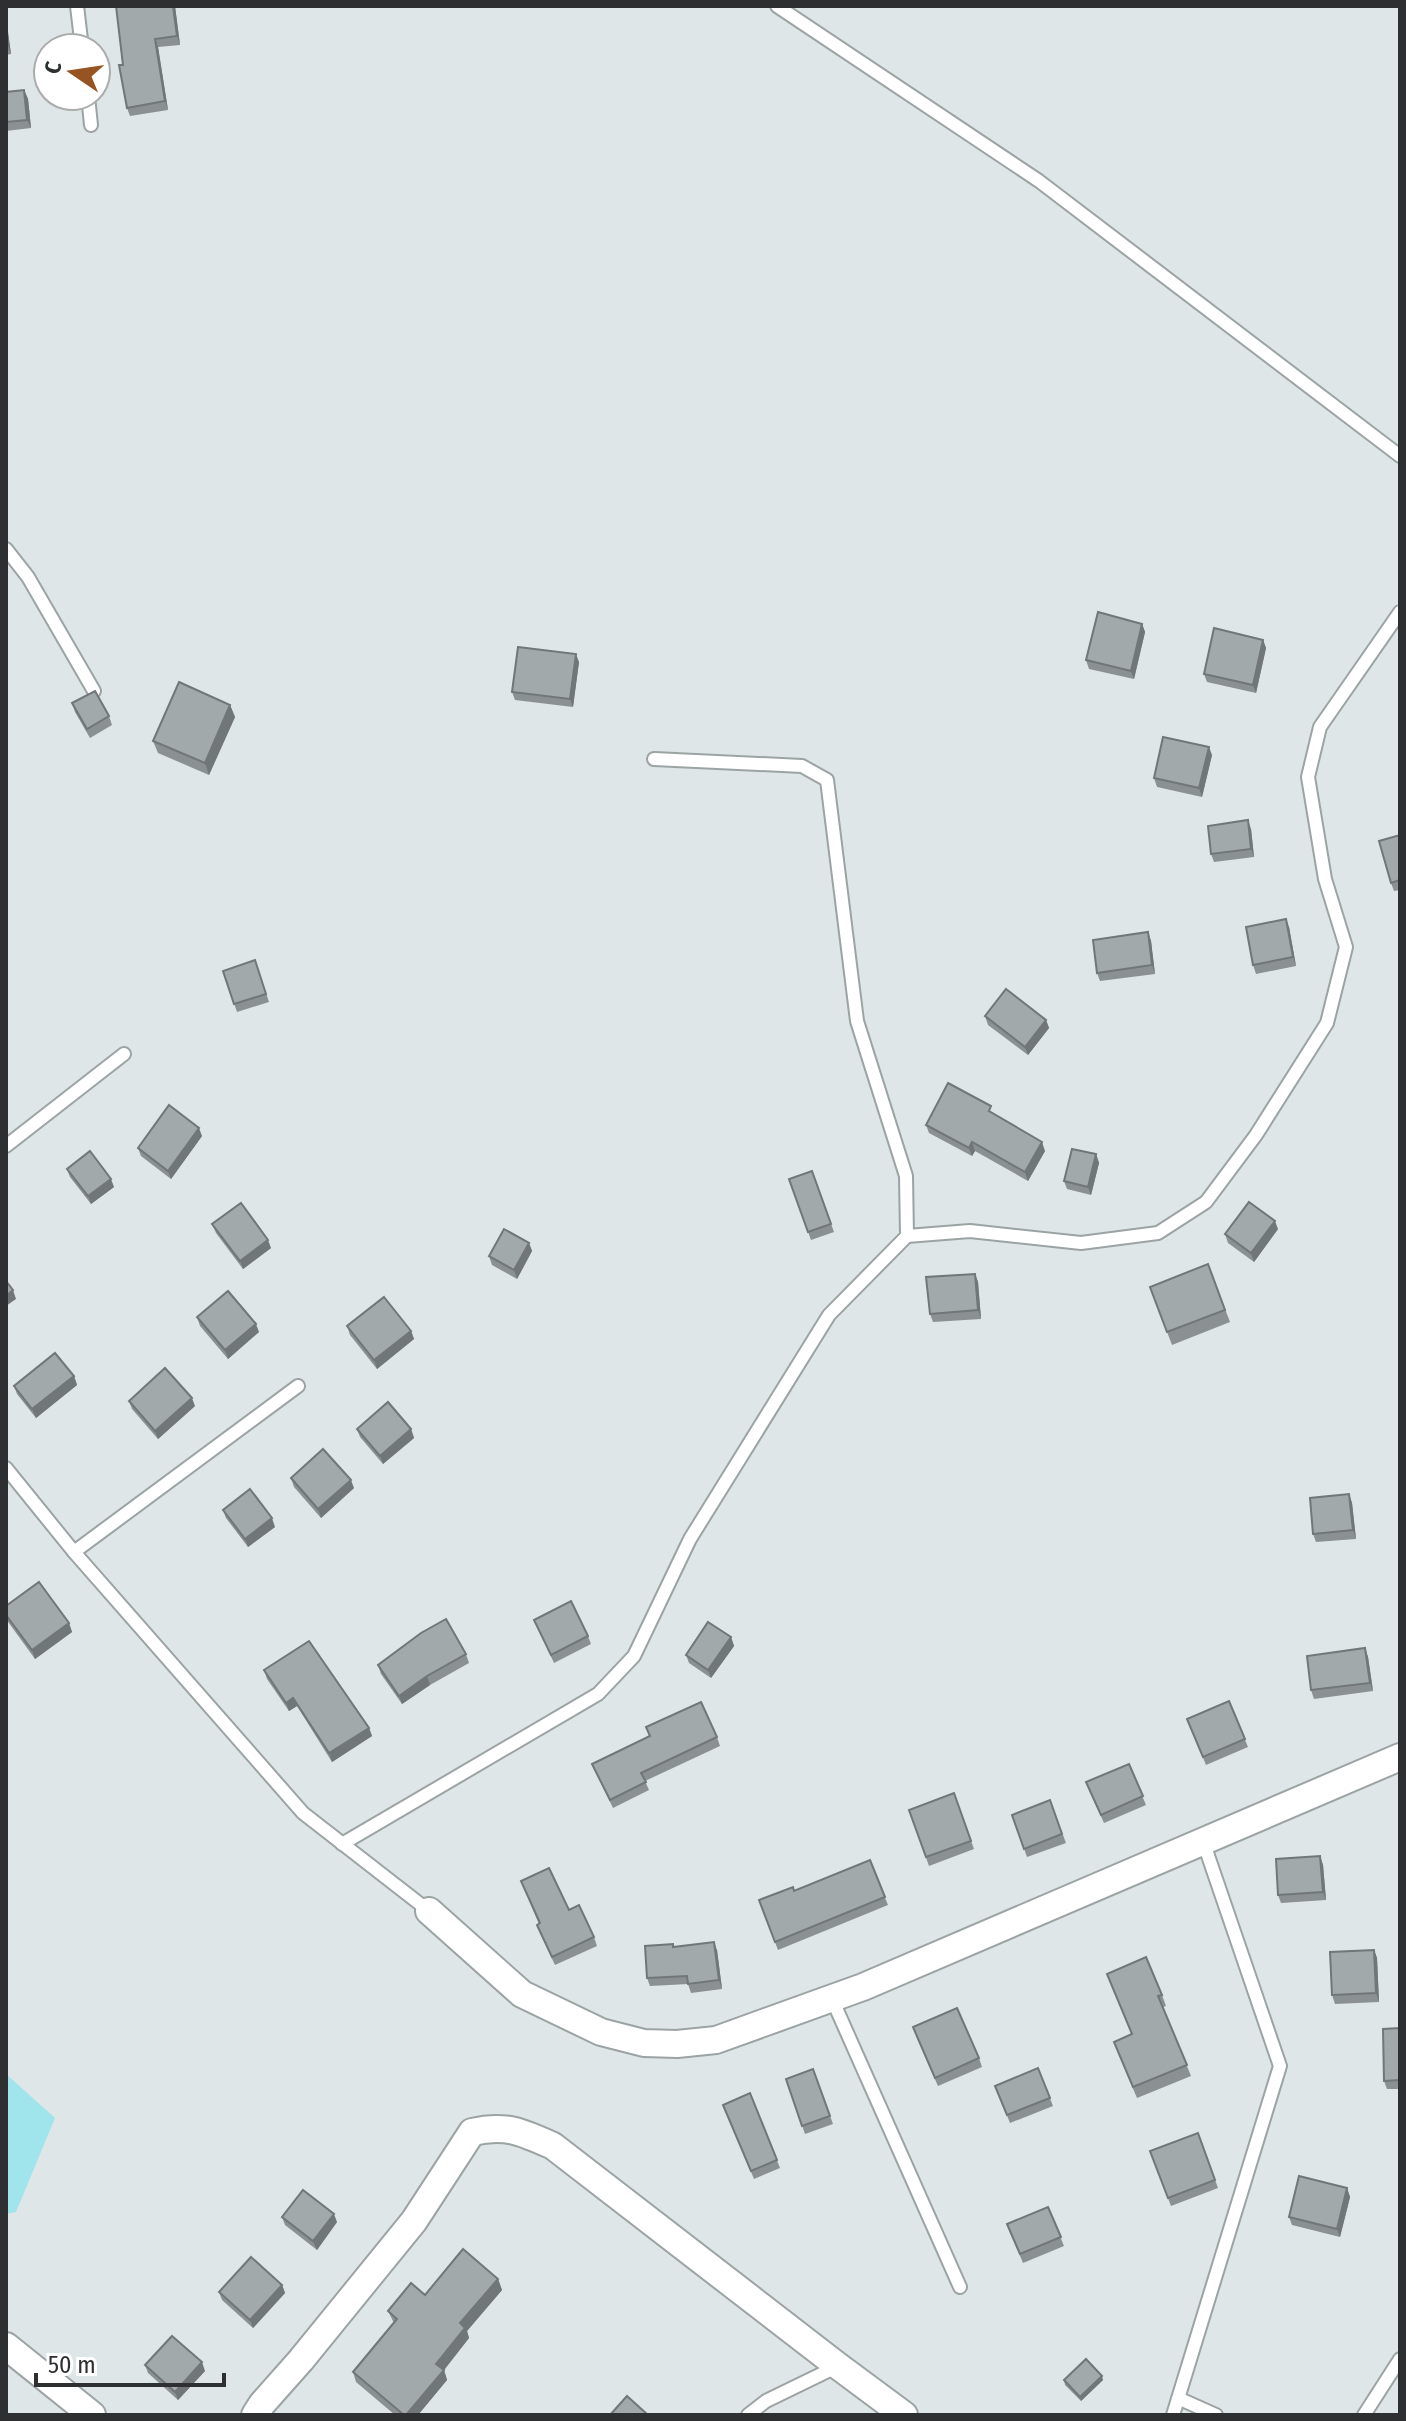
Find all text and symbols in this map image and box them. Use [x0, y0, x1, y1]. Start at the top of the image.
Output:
north arrow [32, 32, 112, 112]
text: С [39, 59, 68, 76]
scale bar [36, 2337, 224, 2387]
text: 50 m [48, 2351, 96, 2379]

